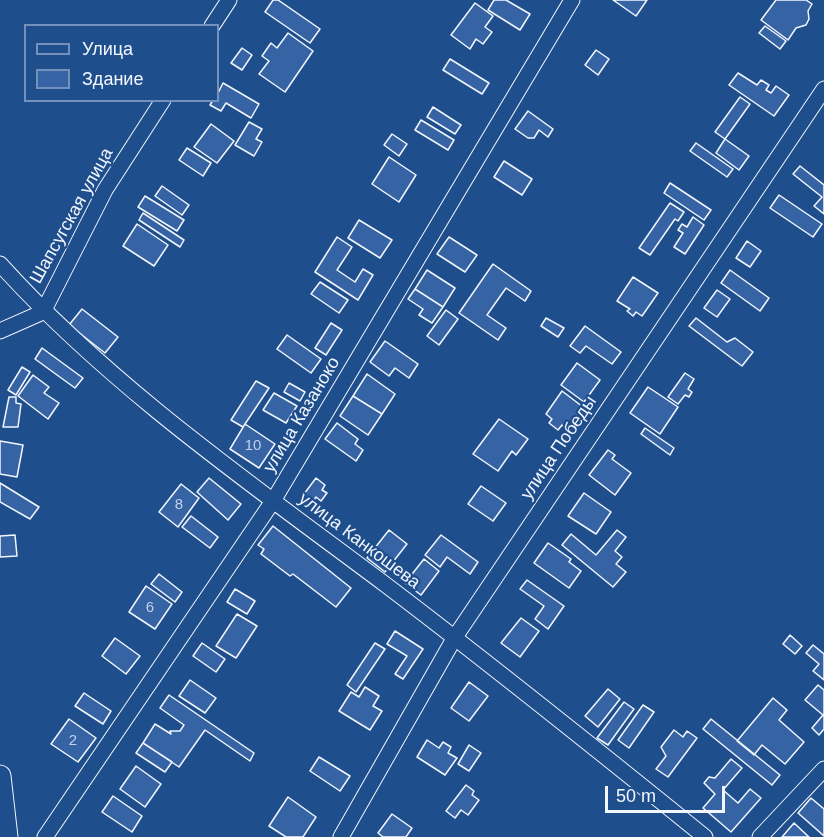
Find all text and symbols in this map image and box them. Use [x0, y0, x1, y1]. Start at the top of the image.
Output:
legend [24, 24, 219, 102]
text: Улица [82, 39, 133, 59]
text: Здание [82, 69, 143, 89]
street label: Шапсугская улица [26, 144, 118, 288]
street label: улица Казаноко [259, 353, 345, 477]
street label: улица Победы [516, 392, 602, 504]
house number: 10 [245, 437, 261, 455]
street label: улица Канкошева [294, 488, 424, 594]
house number: 8 [175, 496, 183, 514]
house number: 6 [146, 599, 154, 617]
house number: 2 [69, 732, 77, 750]
scale bar [608, 774, 728, 812]
text: 50 m [616, 786, 656, 806]

